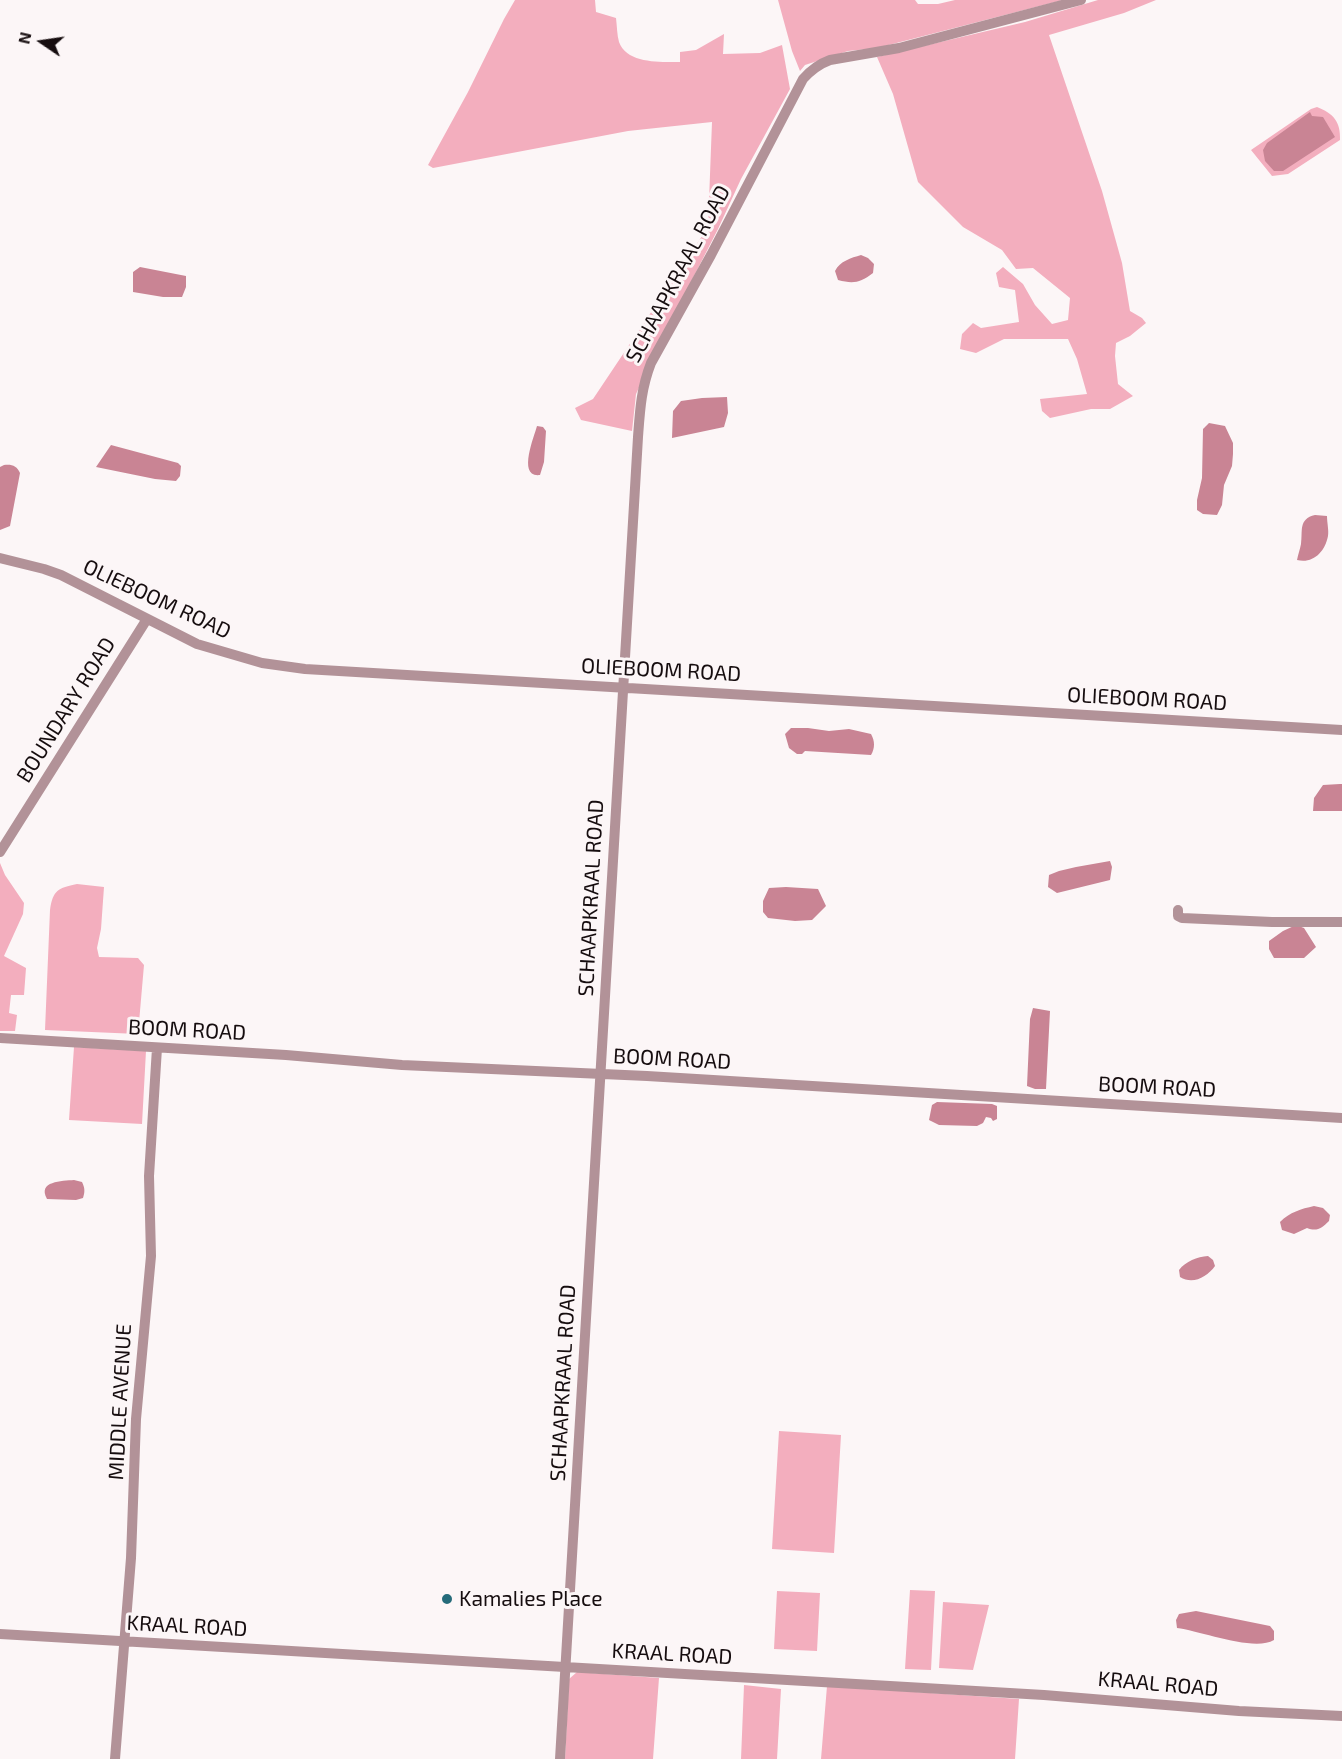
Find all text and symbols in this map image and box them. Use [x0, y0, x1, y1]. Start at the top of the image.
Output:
north arrow [12, 12, 72, 72]
text: N [13, 30, 35, 46]
street label: SCHAAPKRAAL ROAD [621, 181, 735, 367]
street label: OLIEBOOM ROAD [79, 554, 235, 644]
street label: BOUNDARY ROAD [11, 633, 121, 787]
street label: OLIEBOOM ROAD [580, 653, 742, 687]
street label: OLIEBOOM ROAD [1066, 682, 1228, 716]
street label: SCHAAPKRAAL ROAD [573, 799, 609, 997]
street label: BOOM ROAD [127, 1014, 247, 1046]
street label: BOOM ROAD [612, 1043, 732, 1075]
street label: BOOM ROAD [1097, 1071, 1217, 1103]
street label: SCHAAPKRAAL ROAD [545, 1284, 581, 1482]
street label: MIDDLE AVENUE [103, 1323, 137, 1481]
place label: Kamalies Place [459, 1586, 602, 1612]
marker: Kamalies Place [440, 1592, 454, 1606]
street label: KRAAL ROAD [126, 1610, 248, 1642]
street label: KRAAL ROAD [611, 1638, 733, 1670]
street label: KRAAL ROAD [1097, 1666, 1219, 1702]

